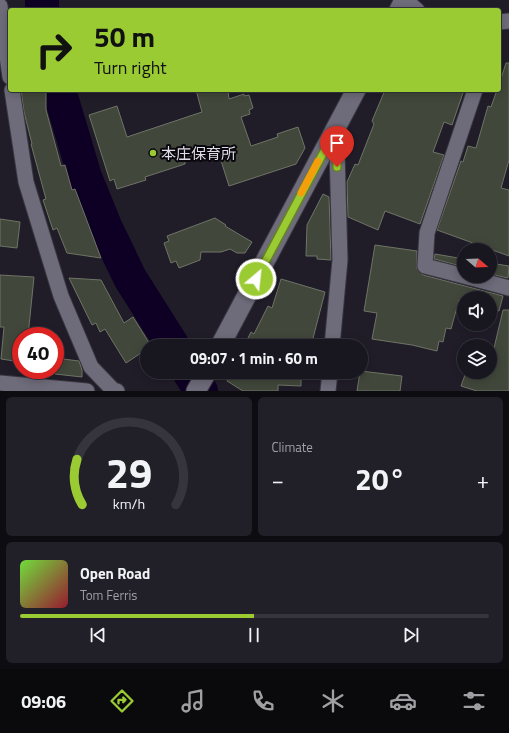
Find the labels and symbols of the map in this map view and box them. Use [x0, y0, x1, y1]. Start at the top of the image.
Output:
pin [320, 126, 354, 167]
place label: 本庄保育所 [161, 142, 236, 165]
marker: 本庄保育所 [148, 148, 158, 158]
north arrow [457, 243, 497, 283]
position arrow [235, 258, 277, 300]
speed limit sign: 40 [12, 327, 64, 379]

